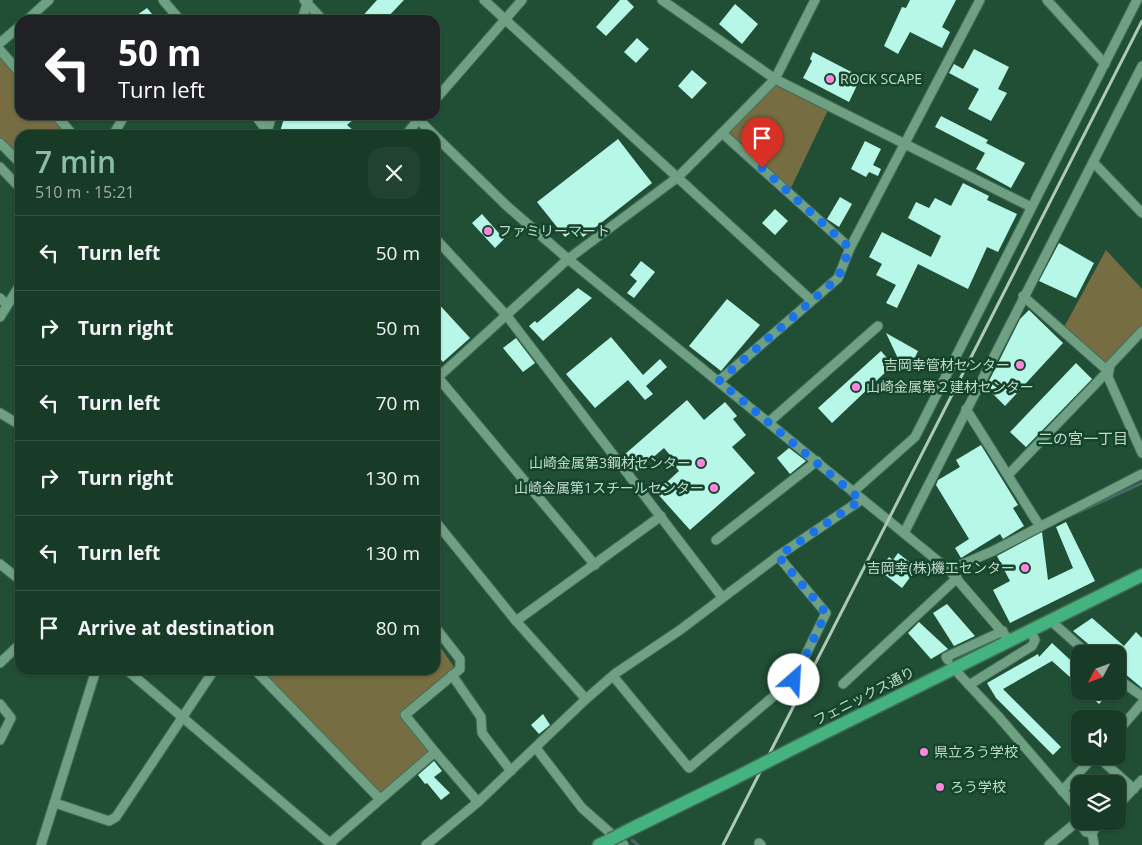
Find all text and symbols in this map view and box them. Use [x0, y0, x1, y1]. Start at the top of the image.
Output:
text: 50 m [118, 29, 201, 76]
icon: left [35, 35, 100, 100]
place label: ROCK SCAPE [840, 69, 922, 88]
marker: ROCK SCAPE [824, 73, 836, 85]
text: Turn left [118, 74, 205, 104]
pin [741, 117, 783, 168]
icon: arrive [748, 124, 776, 152]
text: 7 min [35, 141, 116, 182]
button: close [368, 147, 420, 199]
text: 510 m · 15:21 [35, 181, 135, 203]
place label: ファミリーマート [498, 221, 610, 240]
marker: ファミリーマート [482, 225, 494, 237]
icon: left [35, 239, 63, 267]
text: Turn left [78, 240, 160, 266]
text: 50 m [376, 240, 420, 266]
icon: right [35, 314, 63, 342]
text: Turn right [78, 315, 173, 341]
text: 50 m [376, 315, 420, 341]
place label: 吉岡幸管材センター [884, 355, 1010, 374]
marker: 吉岡幸管材センター [1014, 359, 1026, 371]
place label: 山崎金属第２建材センター [866, 377, 1034, 396]
marker: 山崎金属第２建材センター [850, 381, 862, 393]
icon: left [35, 389, 63, 417]
text: Turn left [78, 390, 160, 416]
text: 70 m [376, 390, 420, 416]
district label: 二の宮一丁目 [1038, 428, 1128, 448]
place label: 山崎金属第3鋼材センター [529, 453, 691, 472]
marker: 山崎金属第3鋼材センター [695, 457, 707, 469]
icon: right [35, 464, 63, 492]
text: Turn right [78, 465, 173, 491]
text: 130 m [365, 465, 420, 491]
place label: 山崎金属第1スチールセンター [514, 478, 704, 497]
marker: 山崎金属第1スチールセンター [708, 482, 720, 494]
icon: left [35, 539, 63, 567]
text: Turn left [78, 540, 160, 566]
text: 130 m [365, 540, 420, 566]
place label: 吉岡幸(株)機工センター [867, 558, 1015, 577]
marker: 吉岡幸(株)機工センター [1019, 562, 1031, 574]
icon: arrive [35, 614, 63, 642]
text: Arrive at destination [78, 615, 275, 641]
text: 80 m [376, 615, 420, 641]
north arrow [1071, 645, 1126, 700]
map controls [1071, 645, 1126, 830]
position arrow [767, 653, 819, 705]
street label: フェニックス通り [810, 662, 918, 729]
button: sound [1071, 710, 1126, 765]
place label: 県立ろう学校 [934, 742, 1018, 761]
marker: 県立ろう学校 [918, 746, 930, 758]
button: layers [1071, 775, 1126, 830]
place label: ろう学校 [950, 777, 1006, 796]
marker: ろう学校 [934, 781, 946, 793]

